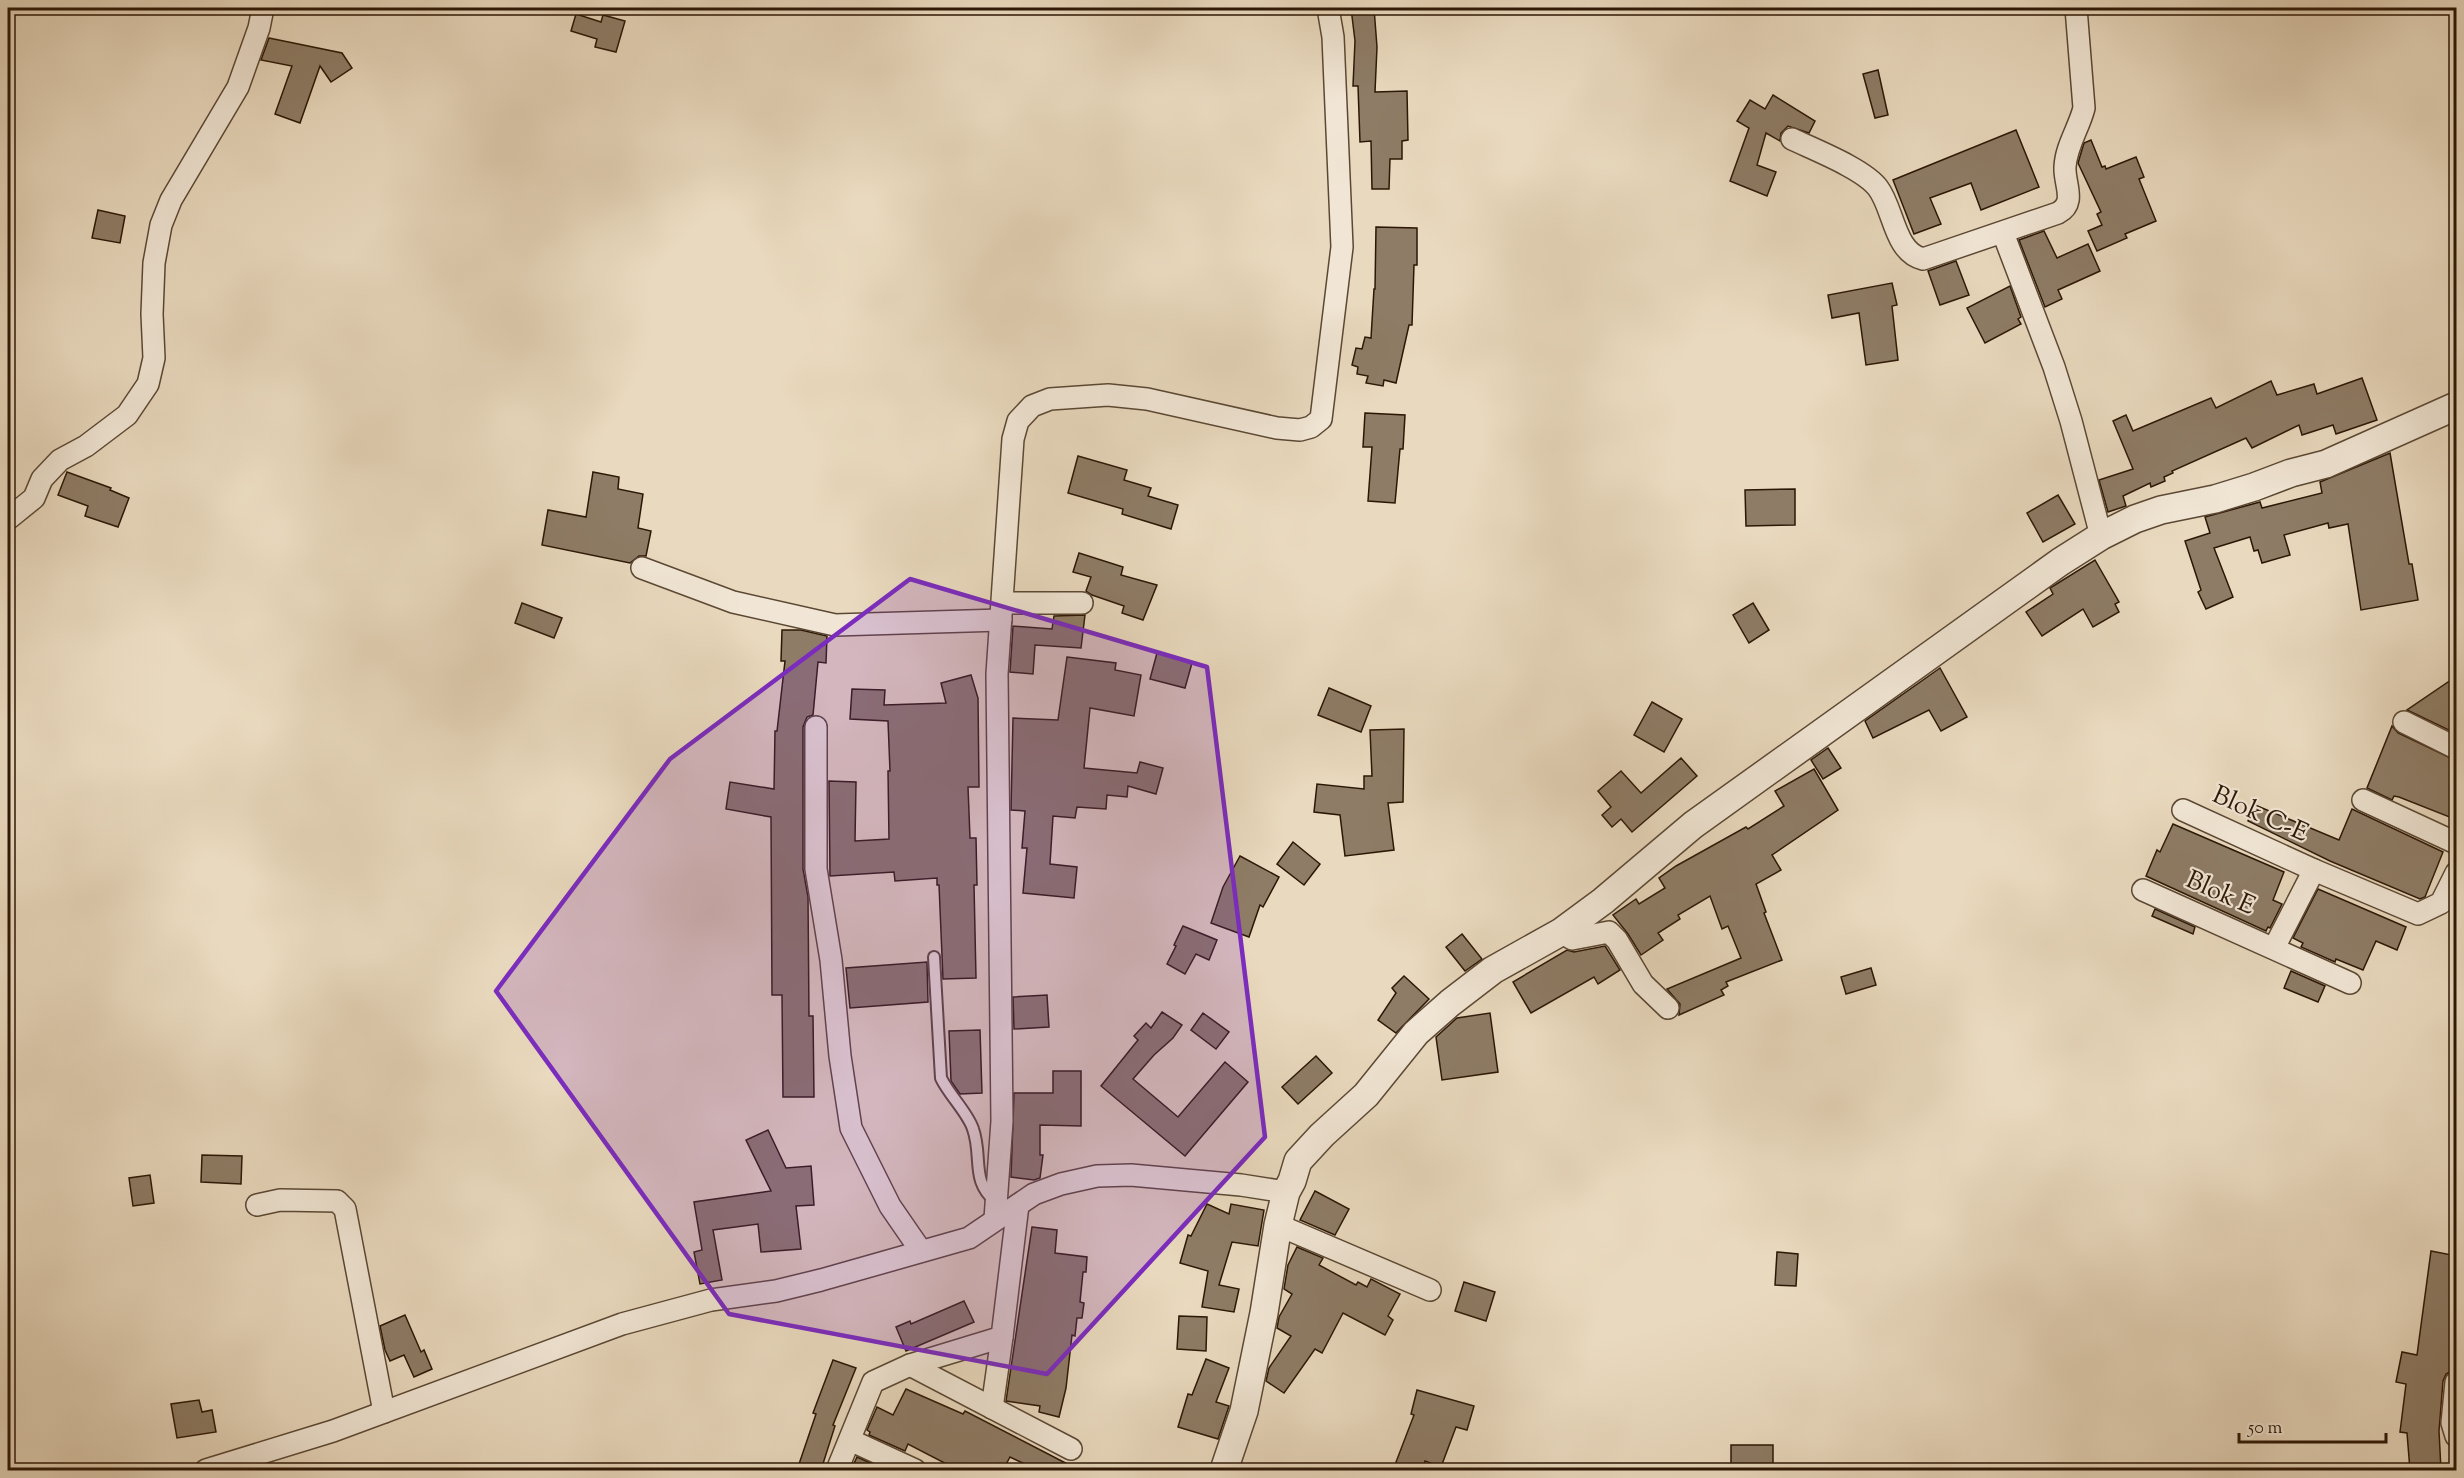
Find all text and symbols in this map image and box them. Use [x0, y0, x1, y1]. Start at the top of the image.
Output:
street label: Blok C-E [2206, 777, 2314, 853]
street label: Blok E [2179, 862, 2261, 926]
scale bar [2239, 1406, 2386, 1444]
text: 50 m [2247, 1416, 2283, 1442]

